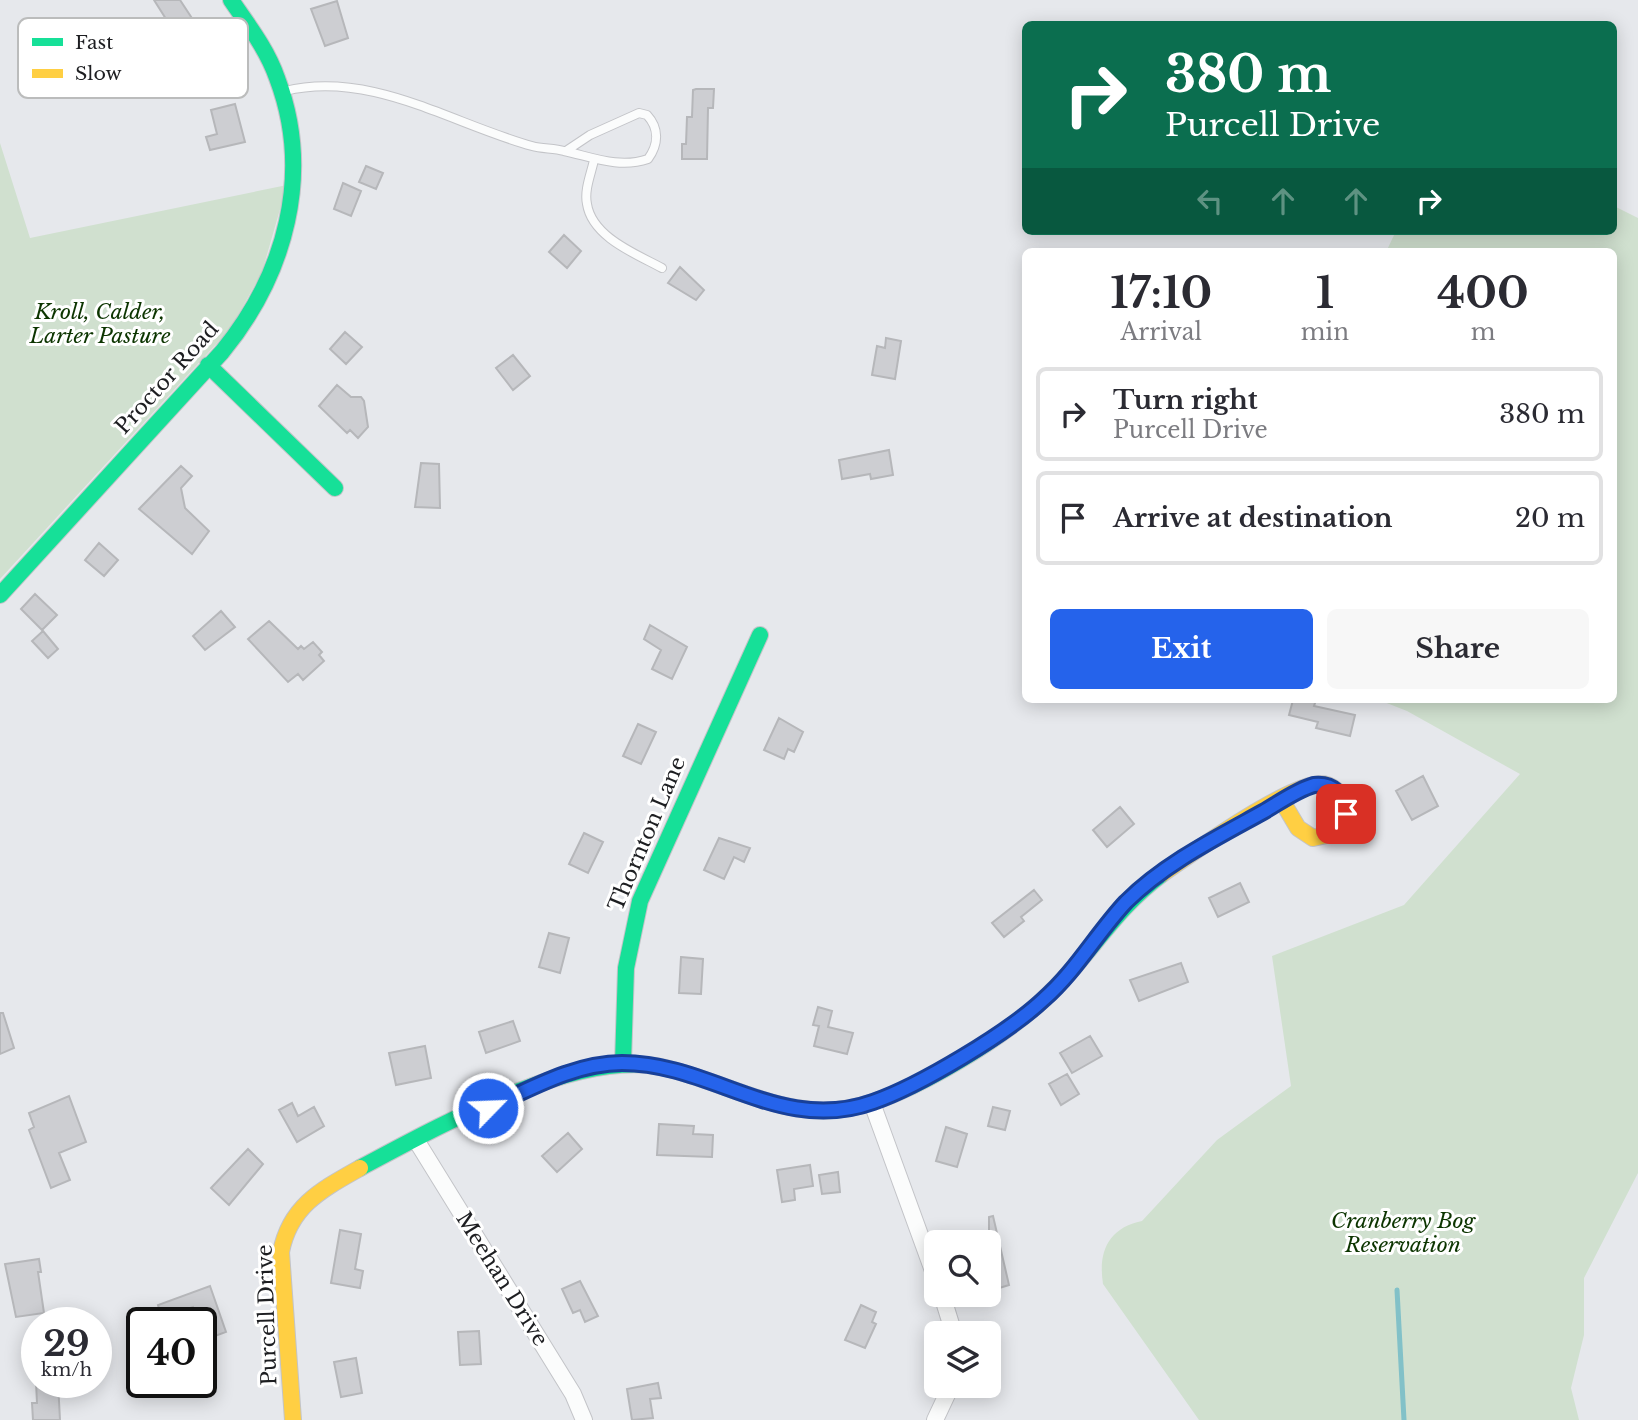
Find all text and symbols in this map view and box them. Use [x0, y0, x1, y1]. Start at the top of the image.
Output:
legend [18, 18, 248, 98]
text: Fast [75, 31, 114, 54]
text: 380 m [1165, 44, 1332, 105]
icon: right [1050, 49, 1141, 140]
text: Slow [75, 62, 122, 85]
text: Purcell Drive [1165, 105, 1380, 145]
icon: left [1191, 182, 1229, 220]
icon: ahead [1264, 182, 1302, 220]
icon: ahead [1337, 182, 1375, 220]
icon: right [1410, 182, 1448, 220]
text: 17:10 [1110, 267, 1212, 319]
text: 1 [1316, 267, 1334, 319]
text: 400 [1437, 267, 1529, 319]
park label: Kroll, Calder, Larter Pasture [28, 299, 171, 349]
street label: Proctor Road [110, 316, 224, 440]
text: Arrival [1121, 318, 1202, 346]
text: min [1301, 318, 1349, 346]
text: m [1471, 318, 1495, 346]
text: Turn right [1113, 384, 1258, 416]
icon: right [1054, 395, 1092, 433]
text: 380 m [1499, 398, 1585, 430]
text: Purcell Drive [1113, 416, 1268, 444]
icon: arrive [1054, 499, 1092, 537]
text: Arrive at destination [1113, 502, 1393, 534]
text: 20 m [1515, 502, 1585, 534]
button: Exit [1050, 609, 1313, 689]
button: Share [1327, 609, 1589, 689]
street label: Thornton Lane [603, 753, 691, 915]
pin [1316, 784, 1376, 844]
icon: arrive [1327, 795, 1365, 833]
position arrow [451, 1071, 525, 1145]
street label: Meehan Drive [450, 1207, 554, 1351]
park label: Cranberry Bog Reservation [1331, 1208, 1477, 1258]
map controls [924, 1230, 1001, 1398]
button: search [924, 1230, 1001, 1307]
street label: Purcell Drive [252, 1244, 282, 1386]
speed limit sign: 40 [126, 1307, 217, 1398]
button: layers [924, 1321, 1001, 1398]
text: 29 [43, 1322, 90, 1365]
text: km/h [41, 1359, 92, 1381]

